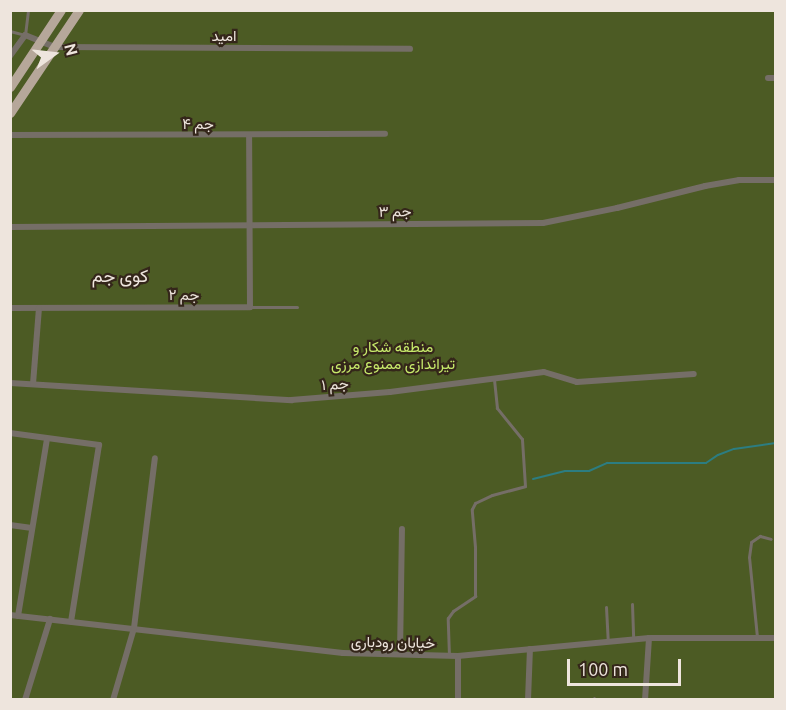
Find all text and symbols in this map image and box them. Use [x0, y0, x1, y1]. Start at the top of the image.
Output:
north arrow [24, 24, 84, 84]
street label: امید [212, 27, 236, 45]
text: N [61, 41, 82, 57]
street label: جم ۴ [182, 115, 214, 133]
street label: جم ۳ [378, 202, 412, 220]
district label: کوی جم [92, 264, 148, 286]
street label: جم ۲ [169, 286, 199, 304]
park label: منطقه شکار و تیراندازی ممنوع مرزی [331, 337, 455, 372]
street label: جم ۱ [321, 374, 349, 394]
street label: خیابان رودباری [351, 632, 435, 652]
scale bar [570, 647, 684, 685]
text: 100 m [578, 659, 628, 679]

